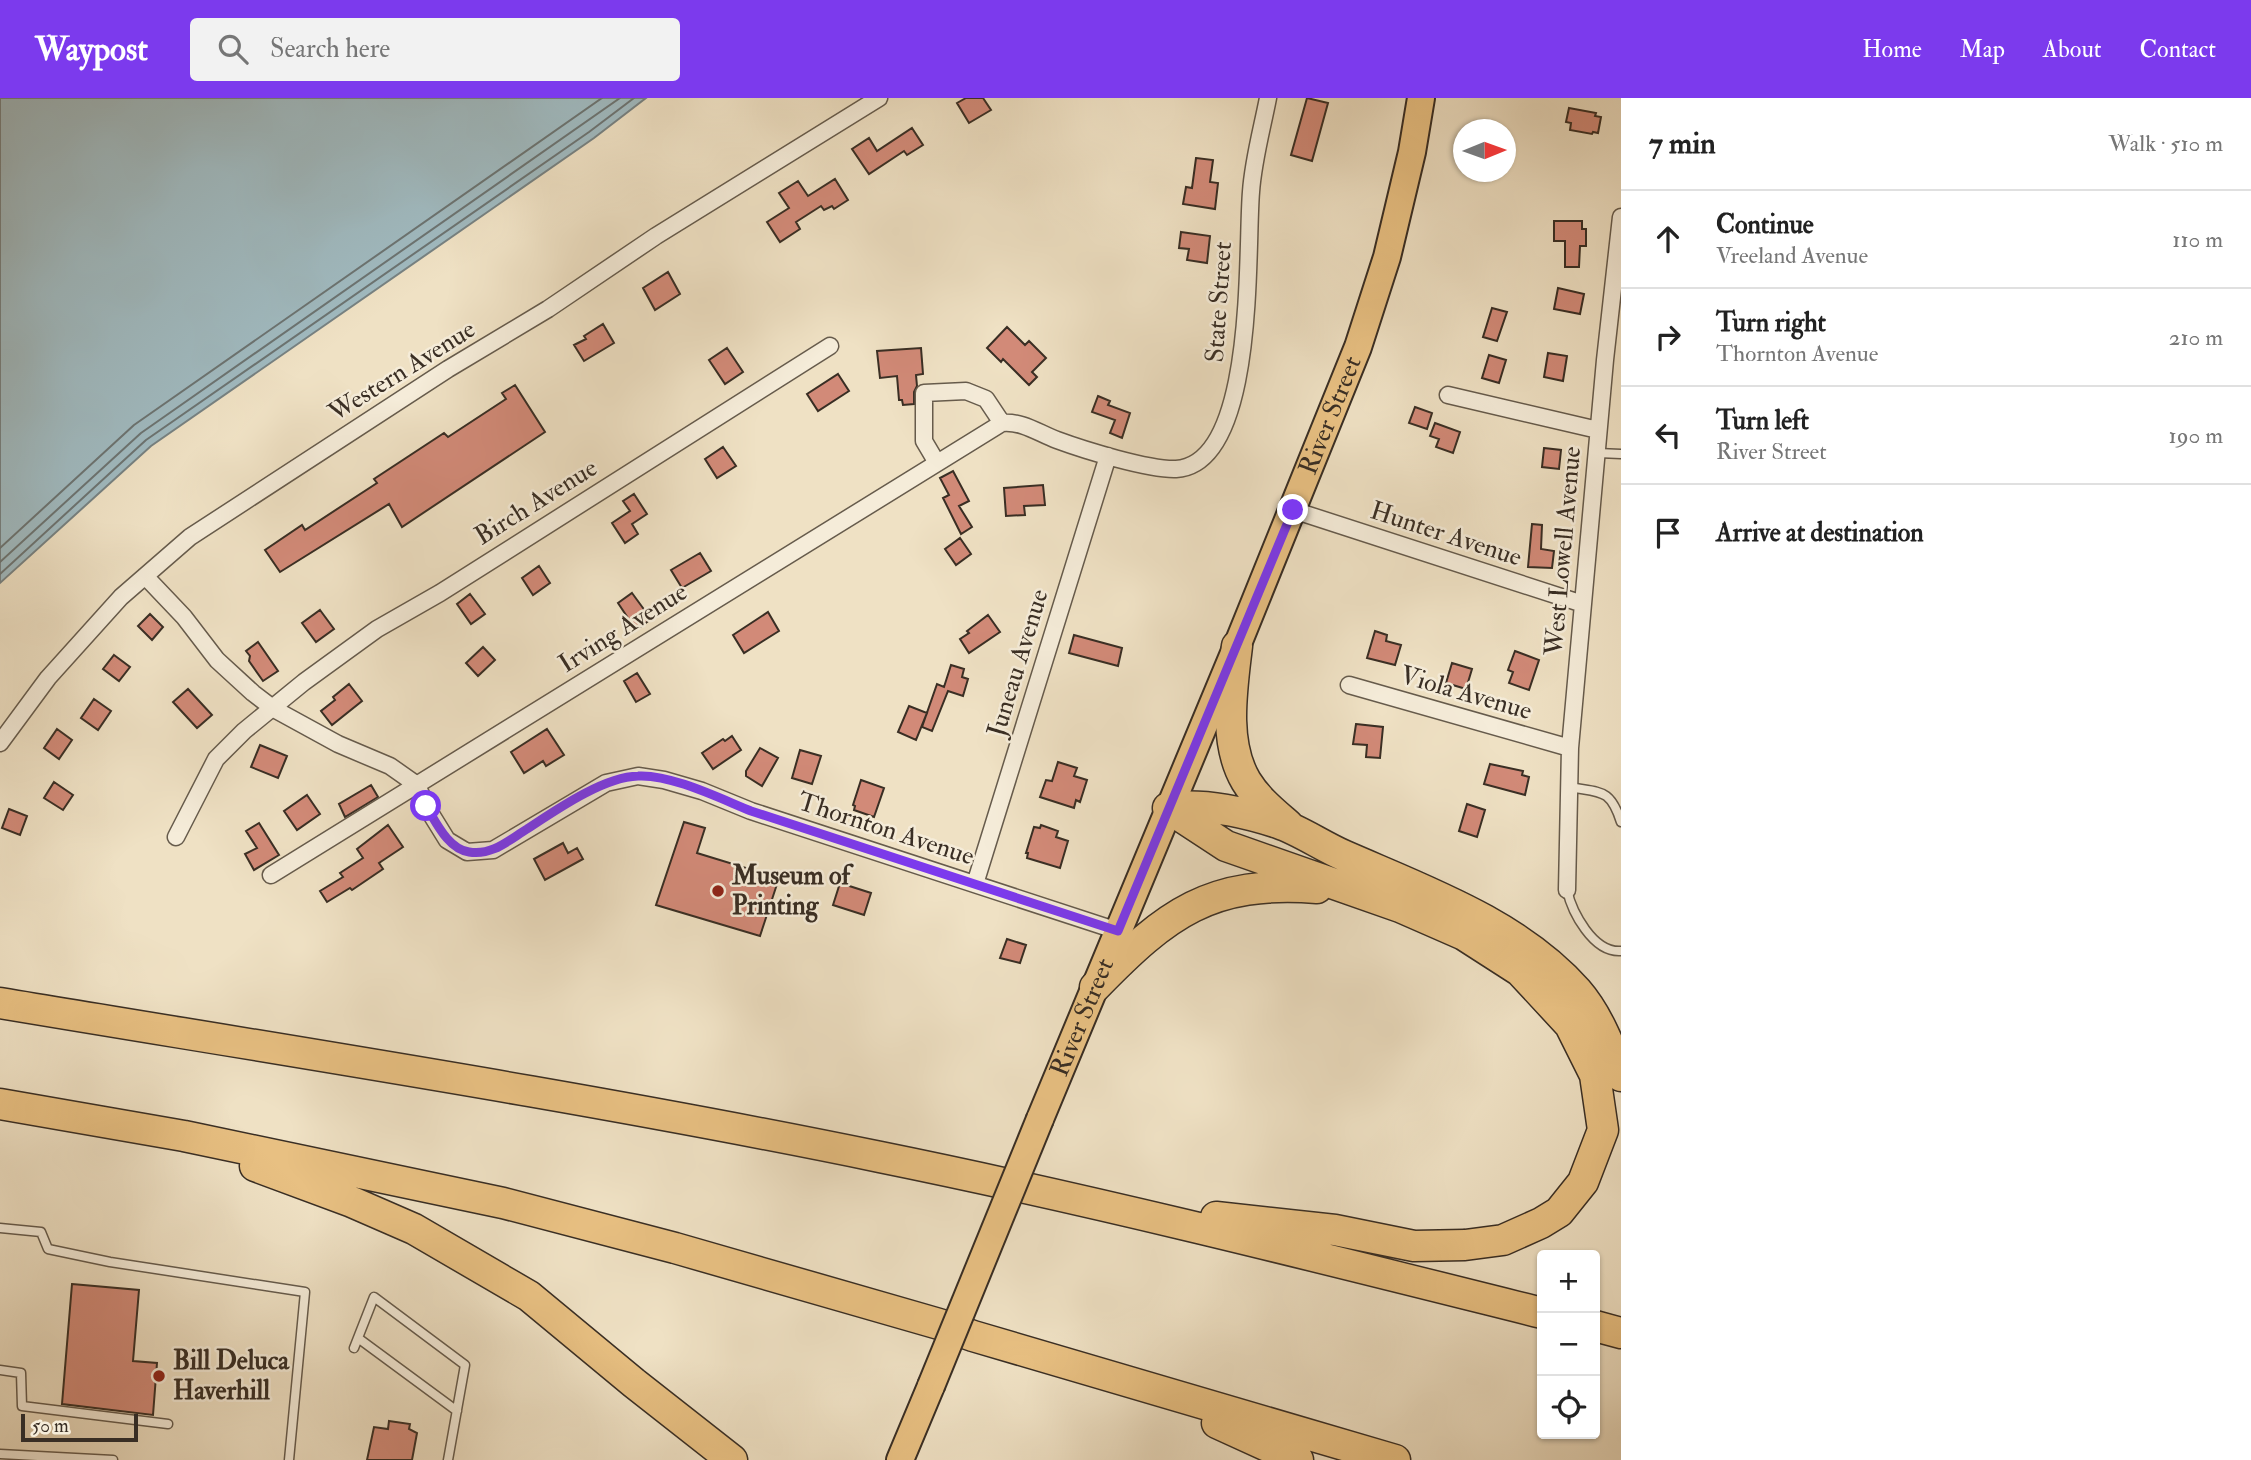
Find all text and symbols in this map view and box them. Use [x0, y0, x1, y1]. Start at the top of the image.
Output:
search box [190, 18, 680, 81]
text: Waypost [35, 29, 148, 70]
icon: search [214, 30, 252, 68]
text: Search here [270, 33, 390, 65]
text: Home [1862, 34, 1922, 65]
text: Map [1960, 34, 2005, 65]
text: About [2043, 34, 2102, 65]
text: Contact [2140, 34, 2216, 65]
north arrow [1453, 119, 1516, 182]
text: 7 min [1649, 125, 1716, 162]
text: Walk · 510 m [2108, 129, 2223, 158]
text: Continue [1716, 209, 1814, 241]
icon: ahead [1649, 220, 1687, 258]
text: 110 m [2172, 225, 2223, 254]
street label: State Street [1199, 241, 1239, 363]
text: Vreeland Avenue [1716, 241, 1868, 270]
text: Turn right [1716, 307, 1826, 339]
street label: Western Avenue [322, 313, 481, 429]
icon: right [1649, 318, 1687, 356]
text: 210 m [2169, 323, 2223, 352]
text: Thornton Avenue [1716, 339, 1878, 368]
street label: River Street [1292, 352, 1369, 480]
text: Turn left [1716, 405, 1809, 437]
icon: left [1649, 416, 1687, 454]
text: 190 m [2169, 421, 2223, 450]
text: River Street [1716, 437, 1827, 466]
street label: West Lowell Avenue [1538, 445, 1588, 658]
street label: Birch Avenue [469, 452, 603, 552]
route end [1277, 494, 1308, 525]
street label: Hunter Avenue [1366, 494, 1526, 574]
icon: arrive [1649, 514, 1687, 552]
text: Arrive at destination [1716, 517, 1924, 549]
street label: Irving Avenue [553, 576, 693, 680]
street label: Juneau Avenue [980, 585, 1056, 742]
street label: Viola Avenue [1396, 659, 1536, 727]
street label: Thornton Avenue [794, 785, 978, 873]
route start [410, 790, 441, 821]
place label: Museum of Printing [731, 860, 855, 923]
marker: Museum of Printing [710, 883, 726, 899]
street label: River Street [1043, 954, 1121, 1081]
map controls [1537, 1250, 1600, 1439]
button: + [1537, 1250, 1600, 1313]
button: − [1537, 1313, 1600, 1376]
place label: Bill Deluca Haverhill [173, 1345, 290, 1407]
marker: Bill Deluca Haverhill [151, 1368, 167, 1384]
button: locate [1537, 1376, 1600, 1439]
scale bar [21, 1411, 138, 1443]
text: 50 m [32, 1414, 69, 1438]

